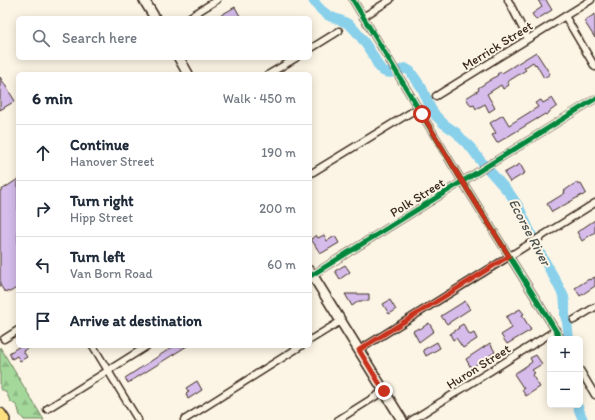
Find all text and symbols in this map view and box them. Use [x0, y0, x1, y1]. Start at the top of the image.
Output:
search box [16, 16, 312, 60]
street label: Merrick Street [459, 18, 535, 73]
icon: search [30, 27, 52, 49]
text: Search here [62, 29, 137, 47]
text: 6 min [32, 88, 73, 108]
text: Walk · 450 m [223, 91, 296, 106]
route start [413, 105, 431, 123]
text: Continue [70, 136, 129, 154]
icon: ahead [32, 142, 54, 164]
text: 190 m [261, 145, 296, 160]
text: Hanover Street [70, 154, 154, 169]
street label: Polk Street [387, 175, 447, 220]
text: Turn right [70, 192, 134, 210]
water label: Ecorse River [505, 196, 555, 270]
icon: right [32, 198, 54, 220]
text: 200 m [259, 201, 296, 216]
text: Hipp Street [70, 210, 133, 225]
text: Turn left [70, 248, 125, 266]
icon: left [32, 254, 54, 276]
text: 60 m [267, 257, 296, 272]
text: Van Born Road [70, 266, 153, 281]
icon: arrive [32, 310, 54, 332]
text: Arrive at destination [70, 312, 202, 330]
map controls [547, 336, 583, 408]
button: + [547, 336, 583, 372]
street label: Huron Street [444, 341, 513, 392]
button: − [547, 372, 583, 408]
route end [375, 382, 393, 400]

